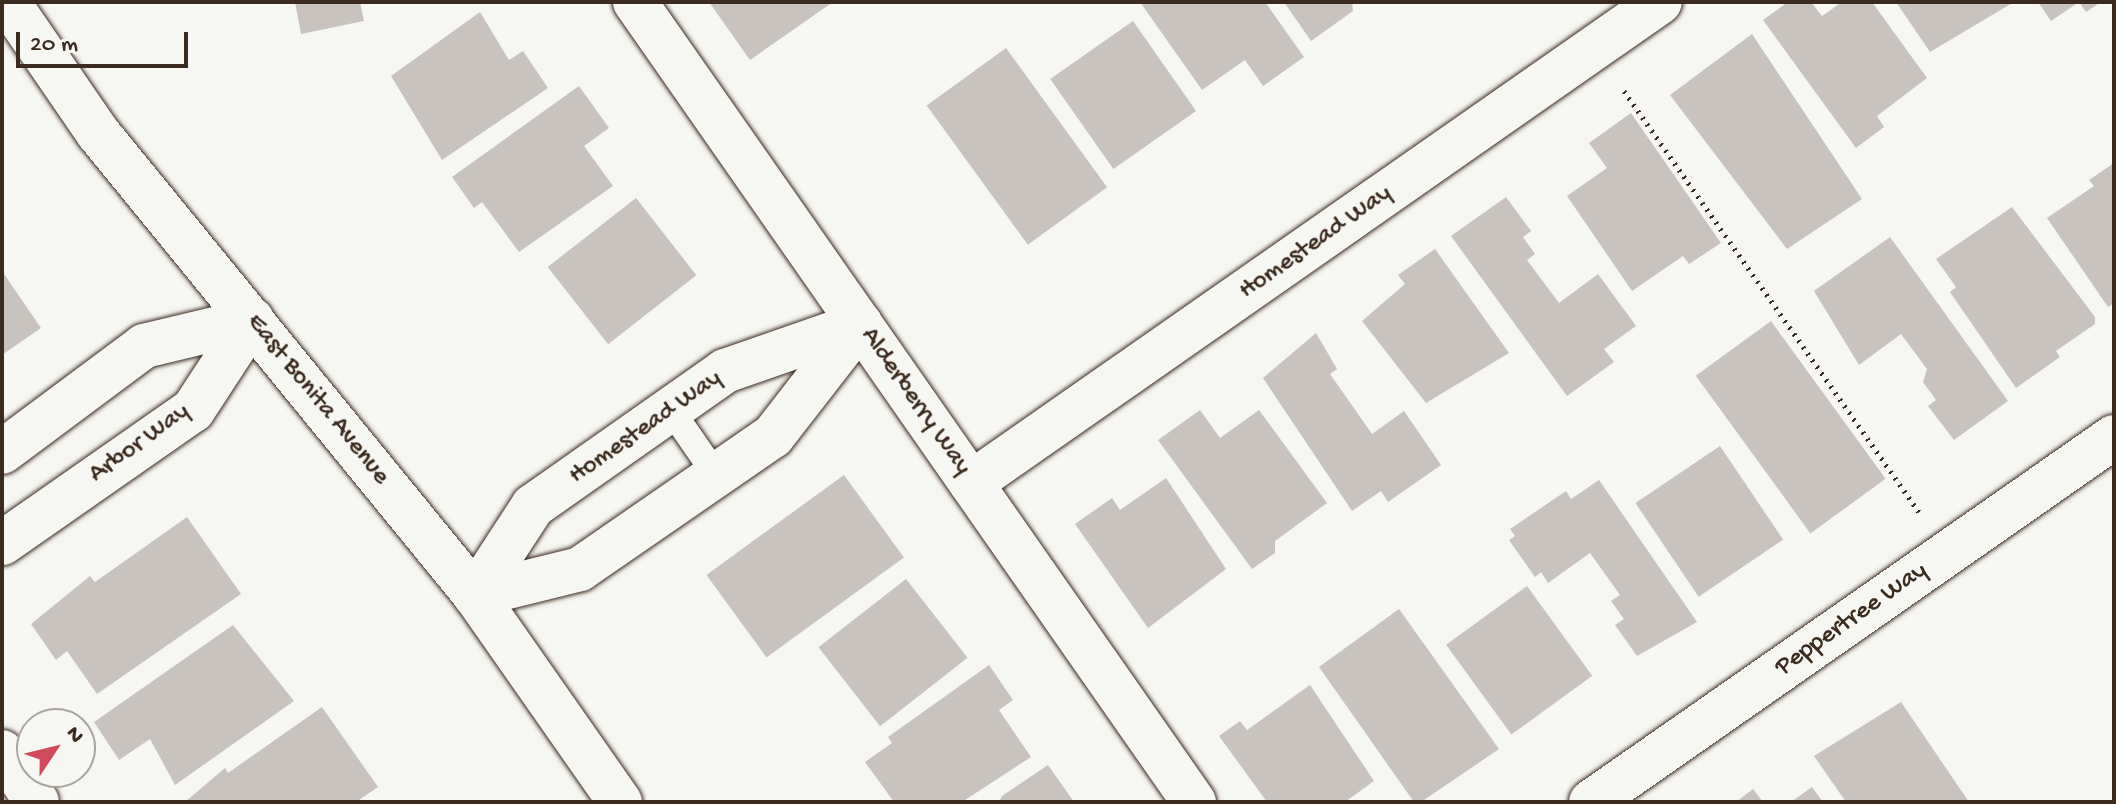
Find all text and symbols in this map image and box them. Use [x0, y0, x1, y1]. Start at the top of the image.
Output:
scale bar [20, 16, 192, 66]
text: 20 m [30, 31, 78, 60]
street label: Homestead Way [1234, 179, 1398, 307]
street label: East Bonita Avenue [238, 308, 396, 492]
street label: Alderberry Way [853, 322, 977, 482]
street label: Homestead Way [564, 364, 728, 492]
street label: Arbor Way [84, 397, 196, 491]
street label: Peppertree Way [1770, 556, 1934, 684]
north arrow [16, 708, 96, 788]
text: N [59, 722, 89, 749]

